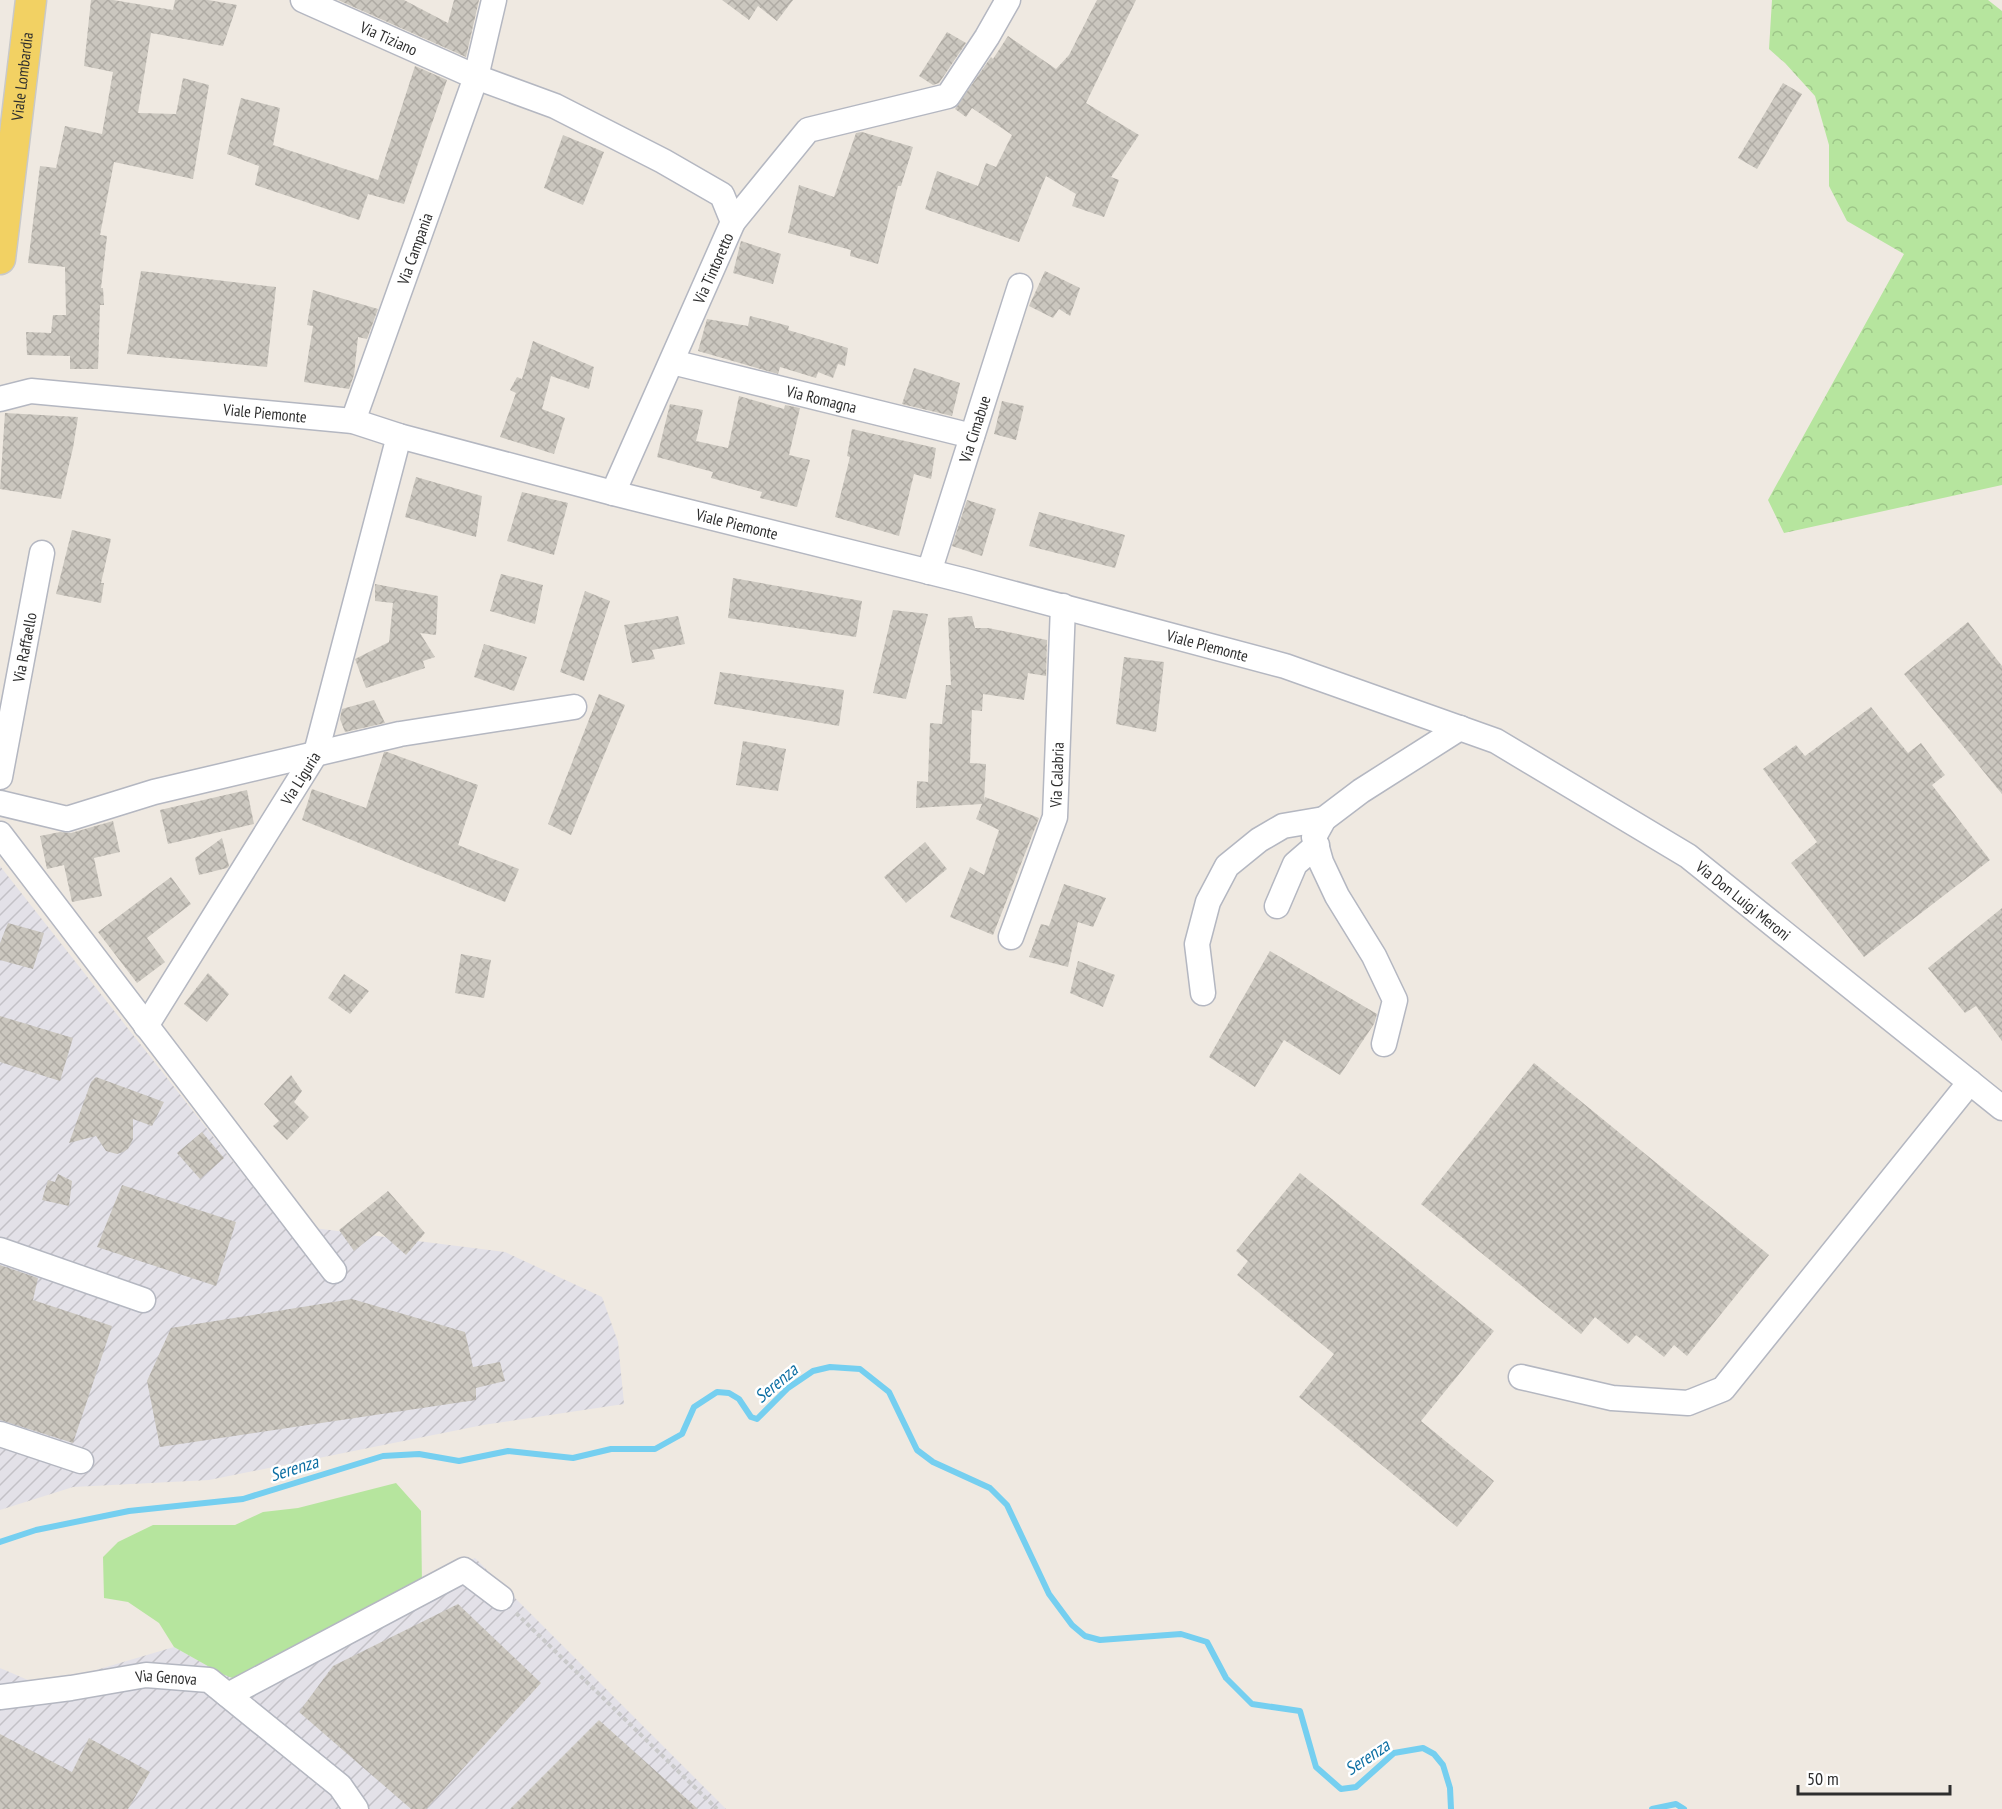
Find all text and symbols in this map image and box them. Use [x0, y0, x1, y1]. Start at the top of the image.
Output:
street label: Via Tiziano [356, 16, 421, 60]
street label: Viale Lombardia [7, 31, 37, 123]
street label: Via Campania [392, 210, 437, 288]
street label: Via Tintoretto [688, 229, 738, 308]
street label: Via Romagna [783, 380, 859, 417]
street label: Via Cimabue [954, 393, 994, 466]
street label: Viale Piemonte [221, 399, 308, 427]
street label: Viale Piemonte [693, 504, 780, 544]
street label: Via Raffaello [8, 611, 41, 685]
street label: Viale Piemonte [1164, 625, 1250, 666]
street label: Via Calabria [1045, 742, 1068, 809]
street label: Via Liguria [276, 748, 324, 809]
street label: Via Don Luigi Meroni [1691, 856, 1795, 945]
water label: Serenza [750, 1358, 803, 1408]
water label: Serenza [267, 1450, 322, 1486]
street label: Via Genova [133, 1665, 198, 1689]
water label: Serenza [1340, 1733, 1394, 1780]
scale bar [1798, 1758, 1950, 1796]
text: 50 m [1807, 1767, 1839, 1790]

